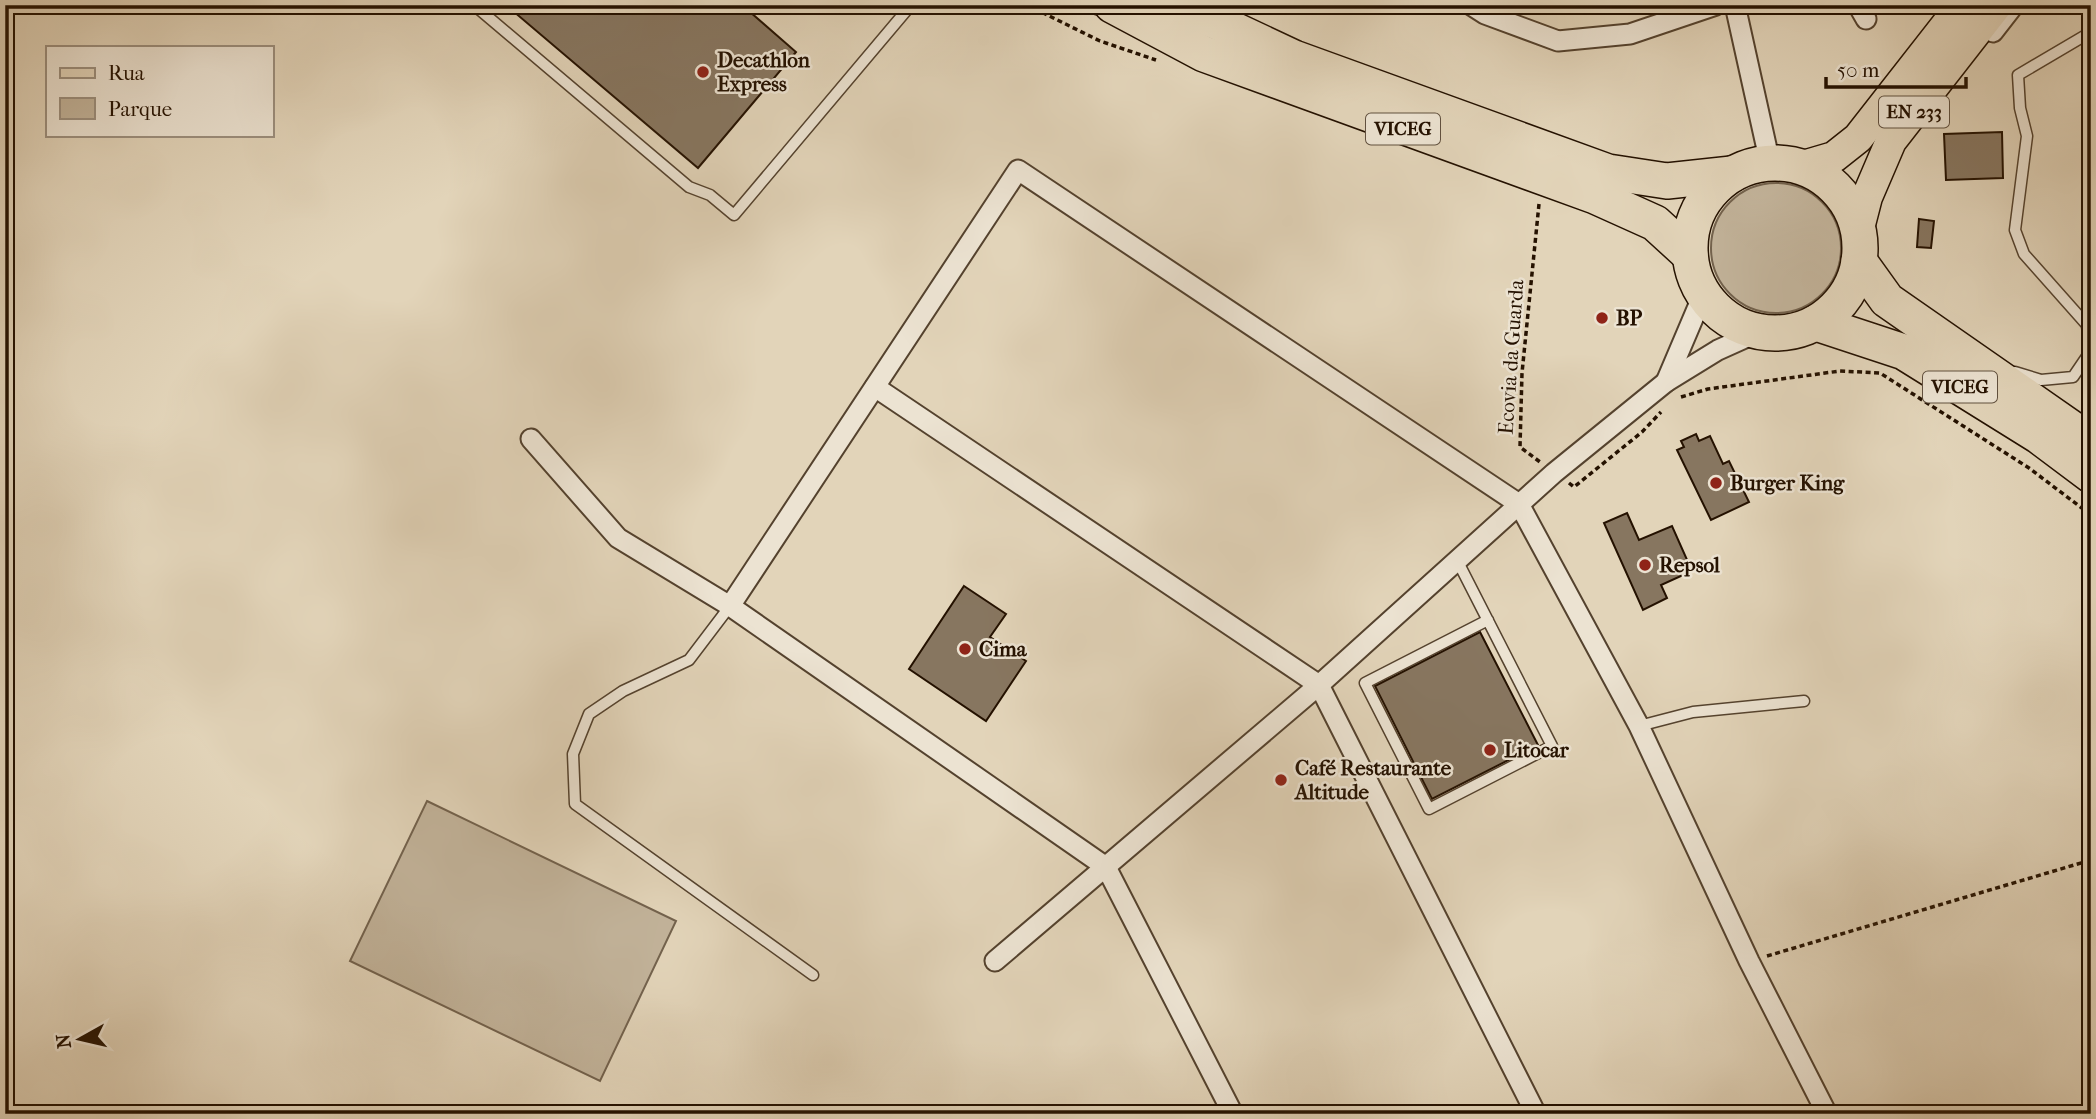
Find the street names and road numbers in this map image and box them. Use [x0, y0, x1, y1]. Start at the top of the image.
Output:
road number: EN 233 [1879, 96, 1949, 128]
road number: VICEG [1366, 113, 1440, 144]
street label: Ecovia da Guarda [1494, 278, 1528, 435]
road number: VICEG [1923, 372, 1997, 402]

